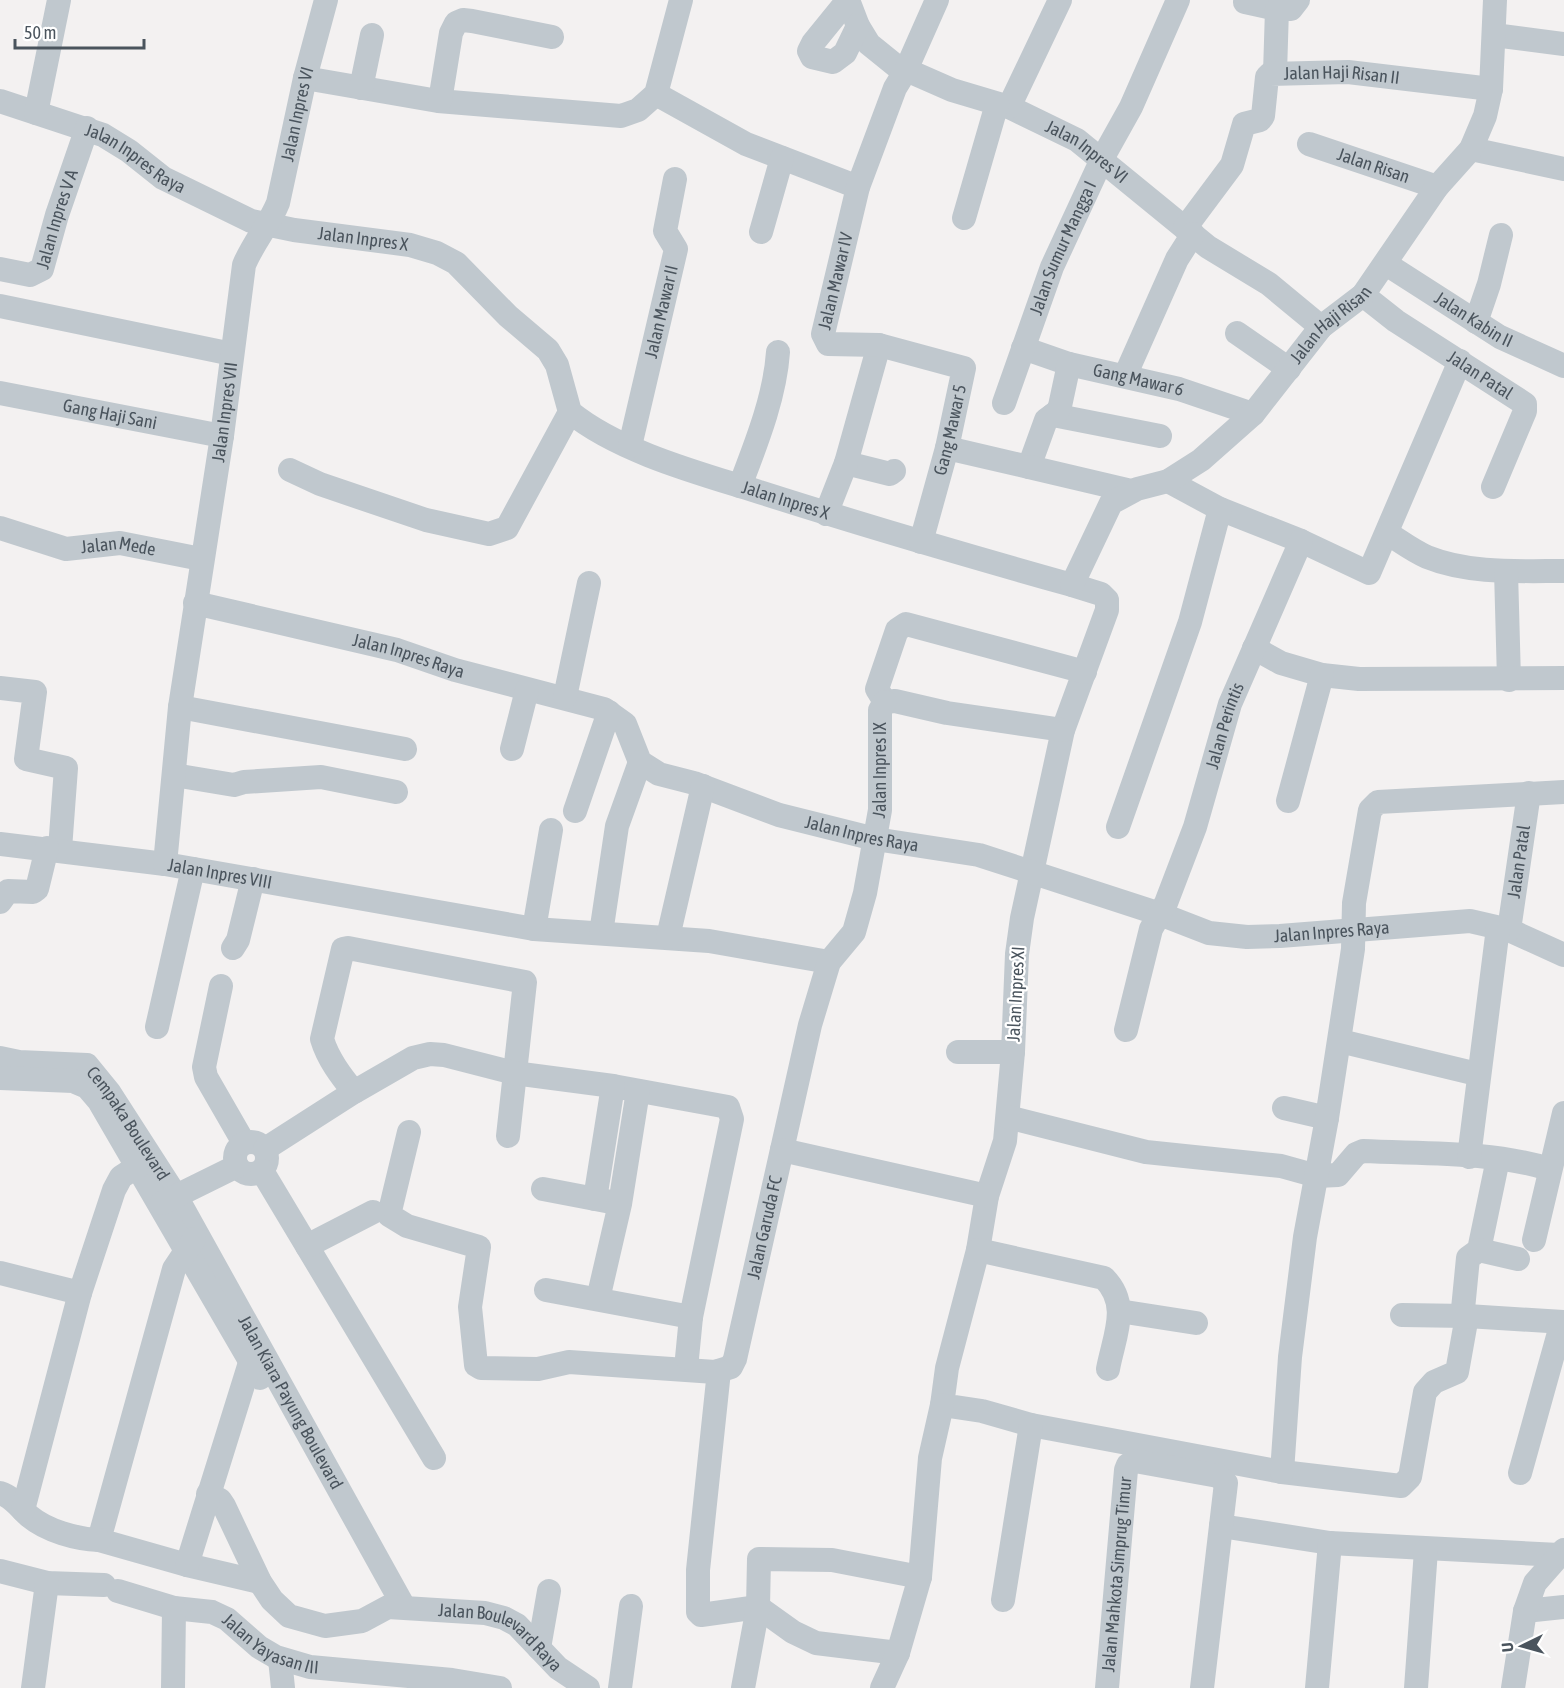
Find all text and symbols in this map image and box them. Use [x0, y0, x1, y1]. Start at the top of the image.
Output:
scale bar [15, 12, 144, 50]
text: 50 m [24, 22, 56, 43]
street label: Jalan Haji Risan II [1283, 61, 1401, 88]
street label: Jalan Inpres VI [276, 64, 318, 163]
street label: Jalan Inpres VI [1042, 115, 1132, 187]
street label: Jalan Inpres Raya [82, 119, 189, 197]
street label: Jalan Risan [1335, 143, 1413, 187]
street label: Jalan Inpres V A [32, 166, 82, 271]
street label: Jalan Sumur Mangga I [1025, 177, 1100, 318]
street label: Jalan Inpres X [317, 222, 410, 255]
street label: Jalan Mawar IV [813, 230, 857, 332]
street label: Jalan Mawar II [640, 263, 682, 360]
street label: Jalan Haji Risan [1285, 282, 1376, 368]
street label: Jalan Kabin II [1431, 287, 1516, 351]
street label: Jalan Patal [1444, 346, 1517, 404]
street label: Gang Mawar 6 [1091, 359, 1187, 400]
street label: Jalan Inpres VII [207, 361, 241, 464]
street label: Gang Mawar 5 [929, 382, 970, 477]
street label: Gang Haji Sani [61, 394, 159, 433]
street label: Jalan Inpres X [739, 476, 833, 524]
street label: Jalan Mede [80, 532, 158, 560]
street label: Jalan Inpres Raya [351, 629, 467, 682]
street label: Jalan Perintis [1201, 679, 1248, 771]
street label: Jalan Inpres IX [868, 722, 890, 820]
street label: Jalan Inpres Raya [803, 811, 920, 856]
street label: Jalan Patal [1503, 823, 1534, 900]
street label: Jalan Inpres VIII [166, 854, 274, 893]
street label: Jalan Inpres Raya [1274, 916, 1390, 946]
street label: Jalan Inpres XI [1003, 946, 1028, 1042]
street label: Cempaka Boulevard [82, 1062, 174, 1184]
street label: Jalan Garuda FC [742, 1174, 786, 1281]
street label: Jalan Kiara Payung Boulevard [234, 1312, 347, 1493]
street label: Jalan Mahkota Simprug Timur [1097, 1475, 1135, 1673]
street label: Jalan Boulevard Raya [437, 1599, 567, 1676]
street label: Jalan Yayasan III [218, 1609, 320, 1678]
north arrow [1492, 1616, 1552, 1676]
text: U [1498, 1642, 1516, 1653]

